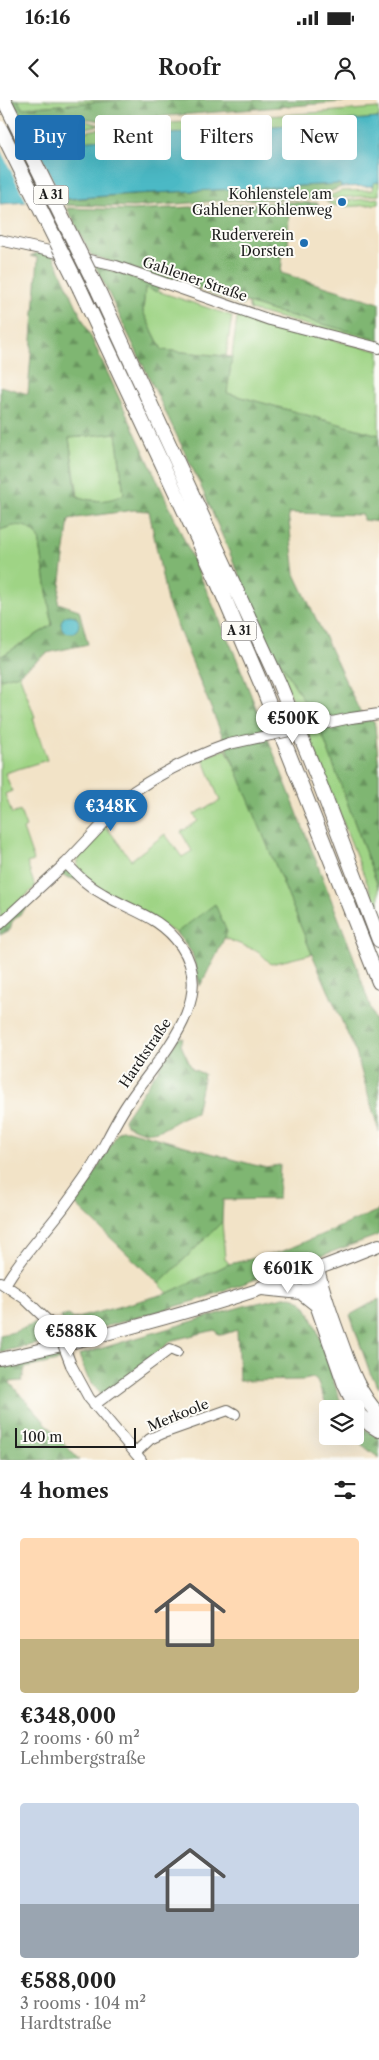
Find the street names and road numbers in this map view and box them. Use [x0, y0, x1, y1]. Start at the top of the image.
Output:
road number: A 31 [34, 186, 68, 204]
street label: Gahlener Straße [140, 253, 250, 305]
road number: A 31 [222, 622, 256, 640]
street label: Hardtstraße [115, 1015, 175, 1091]
street label: Merkoole [145, 1395, 211, 1435]

